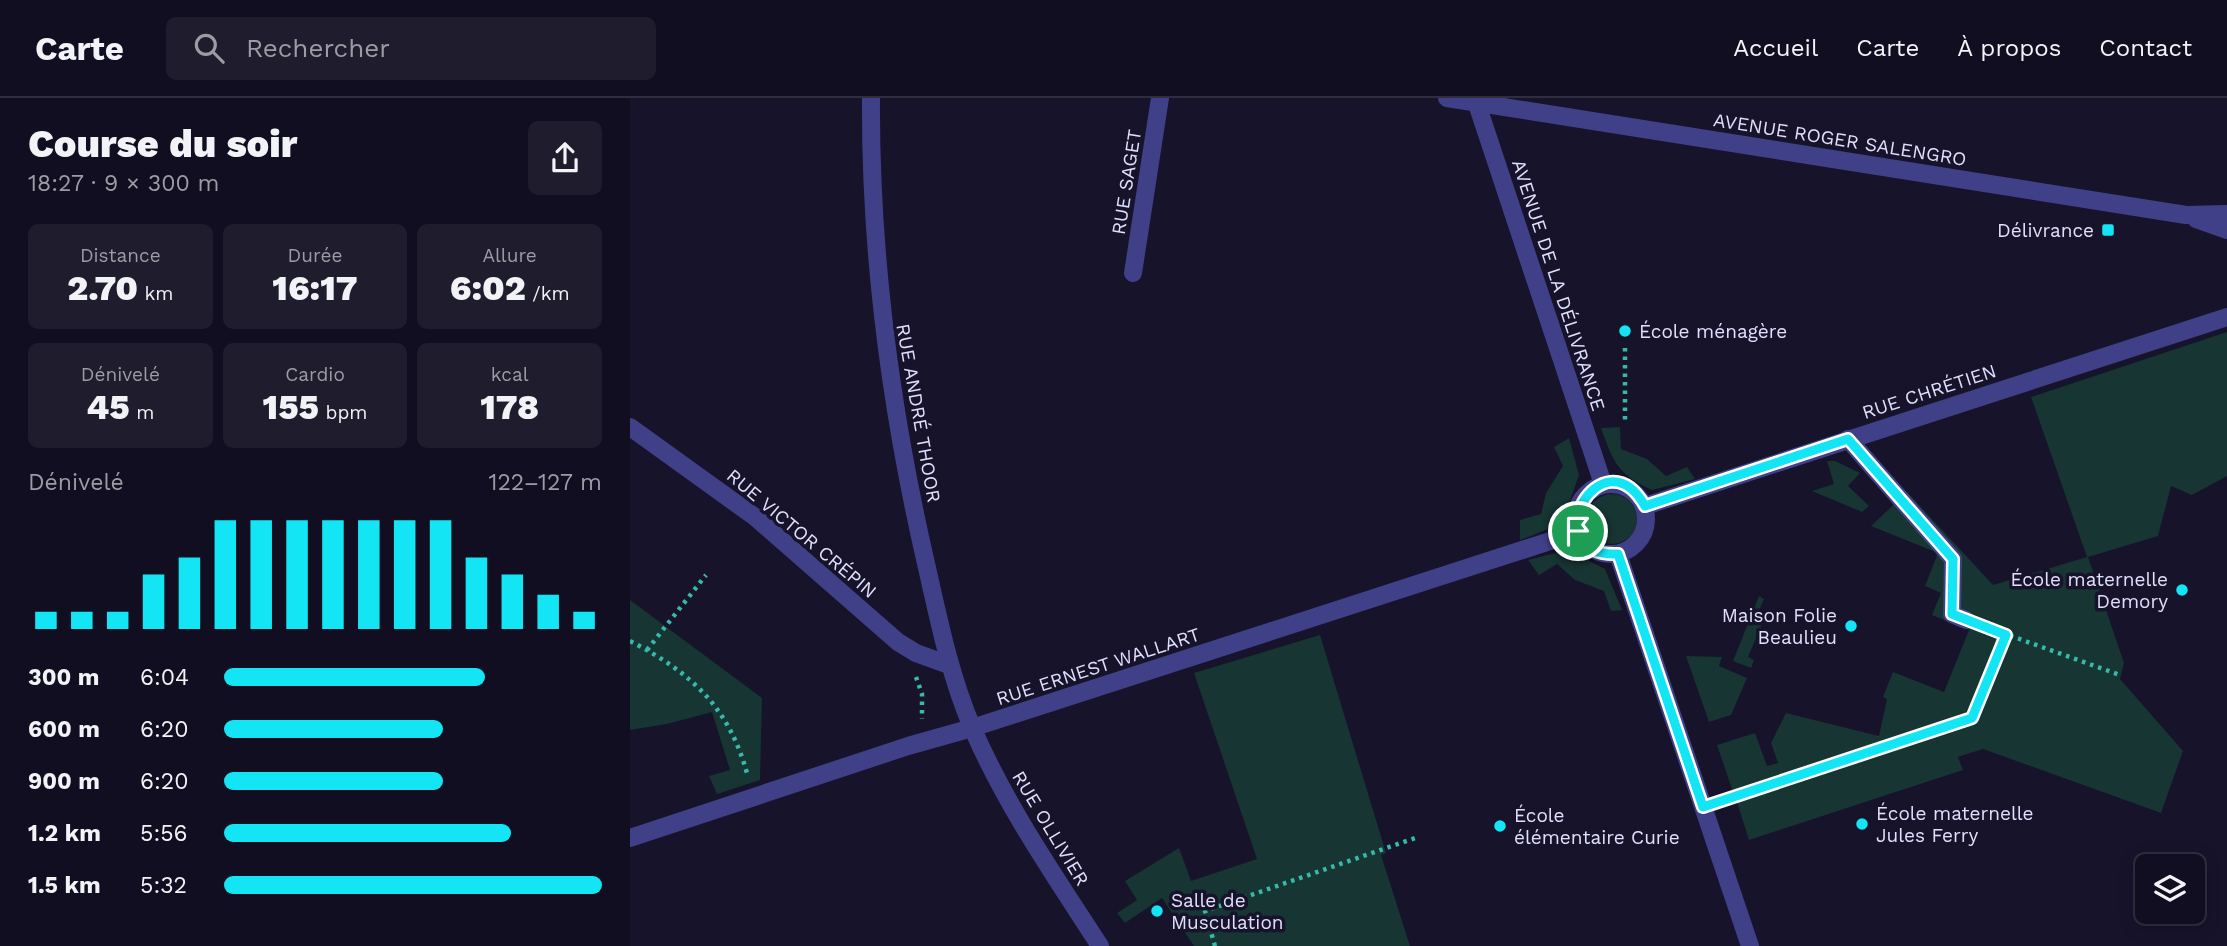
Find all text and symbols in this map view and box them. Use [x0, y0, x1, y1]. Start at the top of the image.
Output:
search box [166, 17, 656, 80]
text: Carte [35, 29, 124, 68]
icon: search [190, 29, 228, 67]
text: Rechercher [246, 33, 390, 63]
text: Accueil [1733, 34, 1818, 62]
text: Carte [1856, 34, 1919, 62]
text: À propos [1957, 34, 2061, 62]
text: Contact [2099, 34, 2192, 62]
street label: AVENUE ROGER SALENGRO [1712, 108, 1968, 171]
button: share [528, 121, 602, 195]
text: Course du soir [28, 122, 297, 166]
street label: RUE SAGET [1107, 128, 1146, 236]
street label: AVENUE DE LA DÉLIVRANCE [1507, 156, 1610, 414]
text: 18:27 · 9 × 300 m [28, 170, 220, 197]
place label: Délivrance [1997, 219, 2094, 242]
marker: Délivrance [2100, 222, 2116, 238]
text: Distance [80, 244, 161, 267]
text: Durée [288, 244, 342, 267]
text: Allure [483, 244, 537, 267]
text: 2.70 [67, 267, 138, 309]
text: 16:17 [272, 267, 358, 309]
text: 6:02 [450, 267, 526, 309]
text: km [138, 282, 173, 305]
text: /km [526, 282, 570, 305]
place label: École ménagère [1639, 320, 1787, 343]
street label: RUE ANDRÉ THOOR [891, 322, 946, 504]
marker: École ménagère [1617, 323, 1633, 339]
street label: RUE CHRÉTIEN [1859, 359, 1999, 424]
text: Dénivelé [81, 363, 160, 386]
text: Cardio [285, 363, 345, 386]
text: kcal [491, 363, 528, 386]
text: 45 [86, 386, 130, 428]
text: 155 [263, 386, 319, 428]
text: 178 [480, 386, 539, 428]
text: m [130, 401, 154, 424]
text: bpm [319, 401, 367, 424]
street label: RUE VICTOR CRÉPIN [722, 464, 881, 603]
text: Dénivelé [28, 469, 124, 496]
text: 122–127 m [488, 469, 602, 496]
pin [1548, 501, 1608, 561]
icon: arrive [1559, 512, 1597, 550]
place label: École maternelle Demory [2010, 568, 2168, 613]
marker: École maternelle Demory [2174, 582, 2190, 598]
place label: Maison Folie Beaulieu [1722, 604, 1837, 649]
marker: Maison Folie Beaulieu [1843, 618, 1859, 634]
street label: RUE ERNEST WALLART [993, 623, 1203, 710]
text: 300 m [28, 664, 99, 691]
text: 6:04 [140, 664, 189, 691]
text: 600 m [28, 716, 100, 743]
text: 6:20 [140, 716, 189, 743]
street label: RUE OLLIVIER [1007, 767, 1094, 890]
text: 900 m [28, 768, 100, 795]
text: 6:20 [140, 768, 189, 795]
place label: École maternelle Jules Ferry [1876, 802, 2034, 847]
place label: École élémentaire Curie [1514, 804, 1680, 849]
marker: École maternelle Jules Ferry [1854, 816, 1870, 832]
marker: École élémentaire Curie [1492, 818, 1508, 834]
text: 1.2 km [28, 820, 101, 847]
text: 5:56 [140, 820, 188, 847]
map controls [2135, 854, 2205, 924]
button: layers [2135, 854, 2205, 924]
text: 1.5 km [28, 872, 101, 899]
text: 5:32 [140, 872, 187, 899]
place label: Salle de Musculation [1171, 889, 1284, 934]
marker: Salle de Musculation [1149, 903, 1165, 919]

